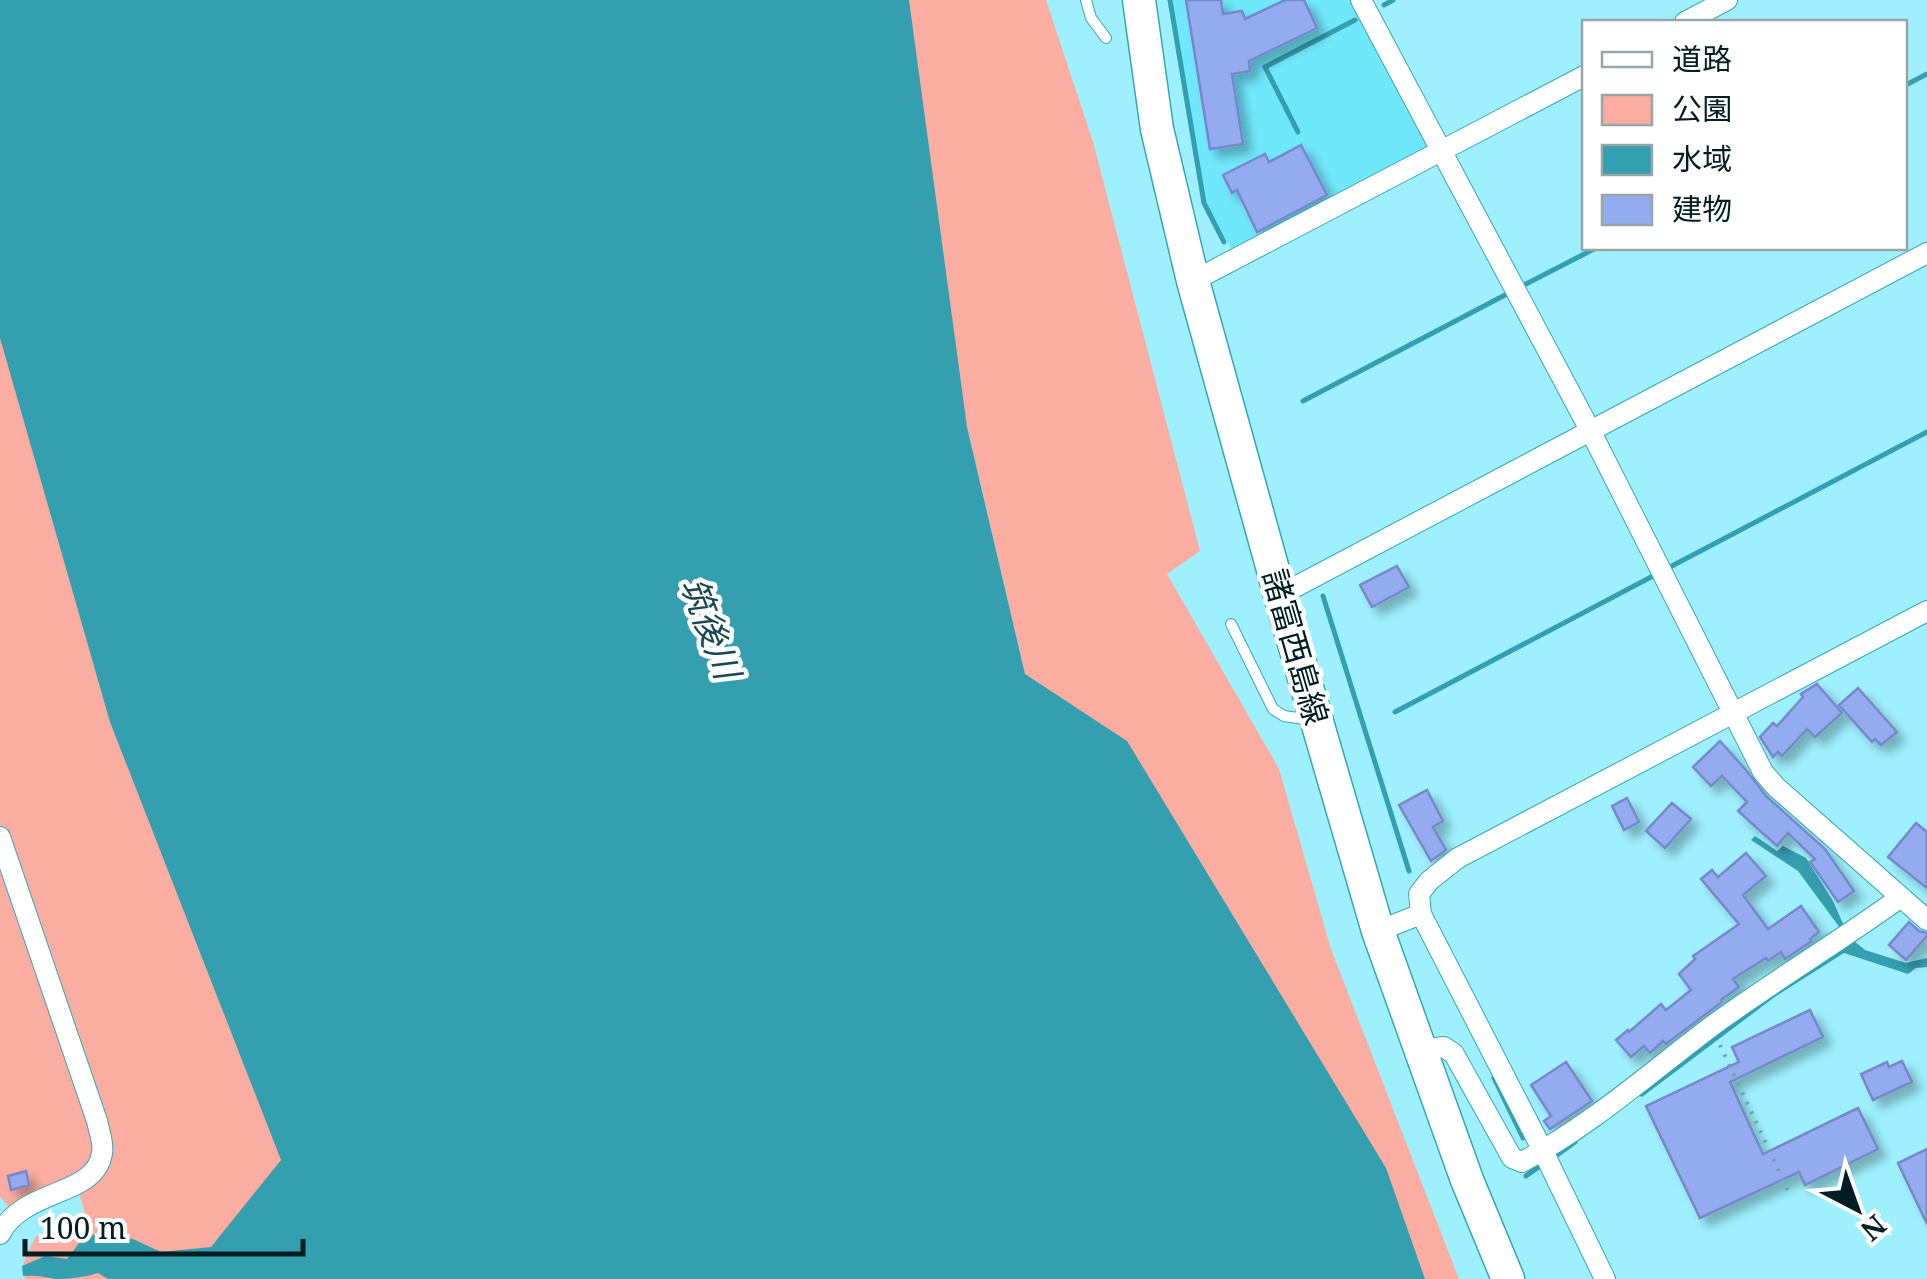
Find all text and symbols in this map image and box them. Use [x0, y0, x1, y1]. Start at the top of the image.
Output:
legend [1582, 20, 1907, 250]
text: 道路 [1672, 38, 1732, 79]
text: 公園 [1672, 88, 1732, 129]
text: 水域 [1672, 138, 1732, 179]
text: 建物 [1672, 188, 1732, 229]
street label: 諸富西島線 [1254, 564, 1339, 729]
water label: 筑後川 [671, 570, 754, 689]
north arrow [1807, 1159, 1907, 1259]
scale bar [25, 1194, 302, 1256]
text: 100 m [40, 1207, 126, 1248]
text: N [1853, 1207, 1895, 1250]

